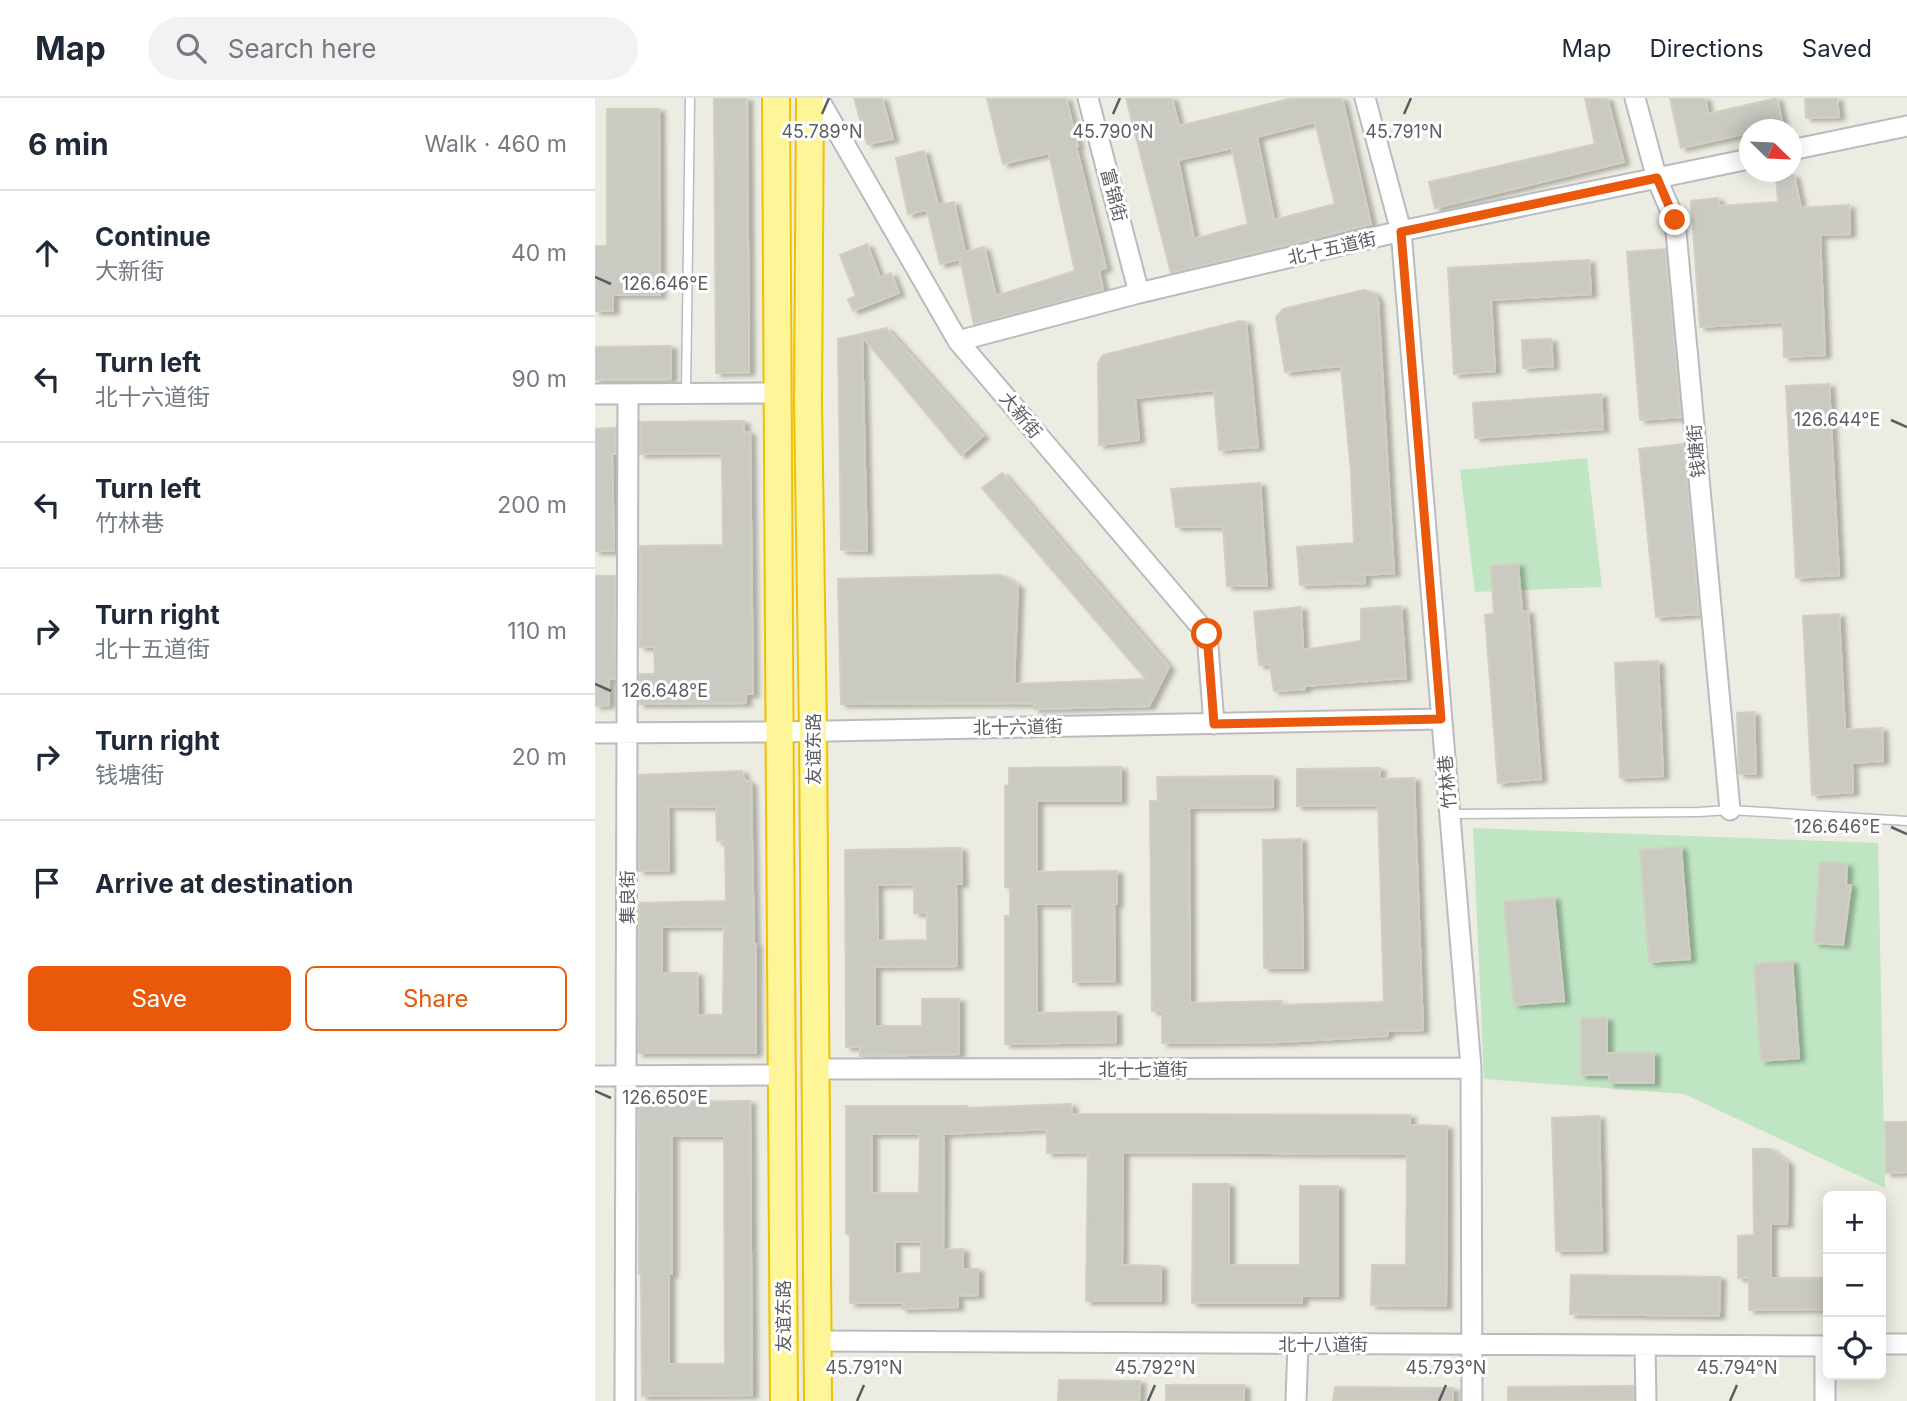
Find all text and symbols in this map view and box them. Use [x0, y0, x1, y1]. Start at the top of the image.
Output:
search box [148, 17, 638, 80]
text: Map [35, 28, 106, 68]
icon: search [172, 29, 210, 67]
text: Search here [228, 33, 376, 64]
text: Map [1562, 34, 1611, 63]
text: Directions [1649, 34, 1764, 63]
text: Saved [1802, 34, 1872, 63]
north arrow [1739, 119, 1802, 182]
text: 45.789°N [781, 121, 863, 142]
text: 45.790°N [1072, 121, 1154, 142]
text: 45.791°N [1365, 121, 1443, 142]
text: 6 min [28, 126, 109, 162]
text: Walk · 460 m [425, 130, 567, 158]
street label: 富锦街 [1097, 166, 1131, 224]
route end [1659, 204, 1690, 235]
text: Continue [95, 221, 211, 252]
street label: 北十五道街 [1286, 228, 1378, 268]
icon: ahead [28, 234, 66, 272]
text: 40 m [511, 239, 567, 267]
text: 大新街 [95, 257, 164, 285]
text: 126.646°E [622, 273, 708, 294]
text: Turn left [95, 347, 201, 378]
icon: left [28, 360, 66, 398]
text: 90 m [512, 365, 567, 393]
text: 北十六道街 [95, 383, 210, 411]
street label: 大新街 [996, 388, 1046, 442]
text: 126.644°E [1794, 409, 1880, 430]
street label: 钱塘街 [1683, 423, 1709, 479]
text: Turn left [95, 473, 201, 504]
icon: left [28, 486, 66, 524]
text: 200 m [497, 491, 567, 519]
text: 竹林巷 [95, 509, 164, 537]
text: Turn right [95, 599, 220, 630]
icon: right [28, 612, 66, 650]
text: 110 m [507, 617, 567, 645]
route start [1191, 618, 1222, 649]
text: 北十五道街 [95, 635, 210, 663]
text: 126.648°E [622, 680, 708, 701]
street label: 友谊东路 [803, 713, 824, 785]
street label: 北十六道街 [973, 716, 1063, 738]
text: Turn right [95, 725, 220, 756]
icon: right [28, 738, 66, 776]
text: 20 m [512, 743, 567, 771]
street label: 竹林巷 [1434, 754, 1460, 810]
text: 钱塘街 [95, 761, 164, 789]
text: 126.646°E [1794, 816, 1880, 837]
icon: arrive [28, 864, 66, 902]
text: Arrive at destination [95, 868, 354, 899]
street label: 集良街 [617, 870, 638, 924]
button: Save [28, 966, 291, 1031]
button: Share [305, 966, 567, 1031]
street label: 北十七道街 [1098, 1059, 1188, 1080]
text: 126.650°E [622, 1087, 708, 1108]
map controls [1823, 1191, 1886, 1380]
button: + [1823, 1191, 1886, 1254]
button: − [1823, 1254, 1886, 1317]
street label: 友谊东路 [773, 1280, 794, 1352]
button: locate [1823, 1317, 1886, 1380]
street label: 北十八道街 [1278, 1334, 1368, 1355]
text: 45.791°N [825, 1357, 903, 1378]
text: 45.792°N [1115, 1357, 1195, 1378]
text: 45.793°N [1406, 1357, 1486, 1378]
text: 45.794°N [1696, 1357, 1778, 1378]

